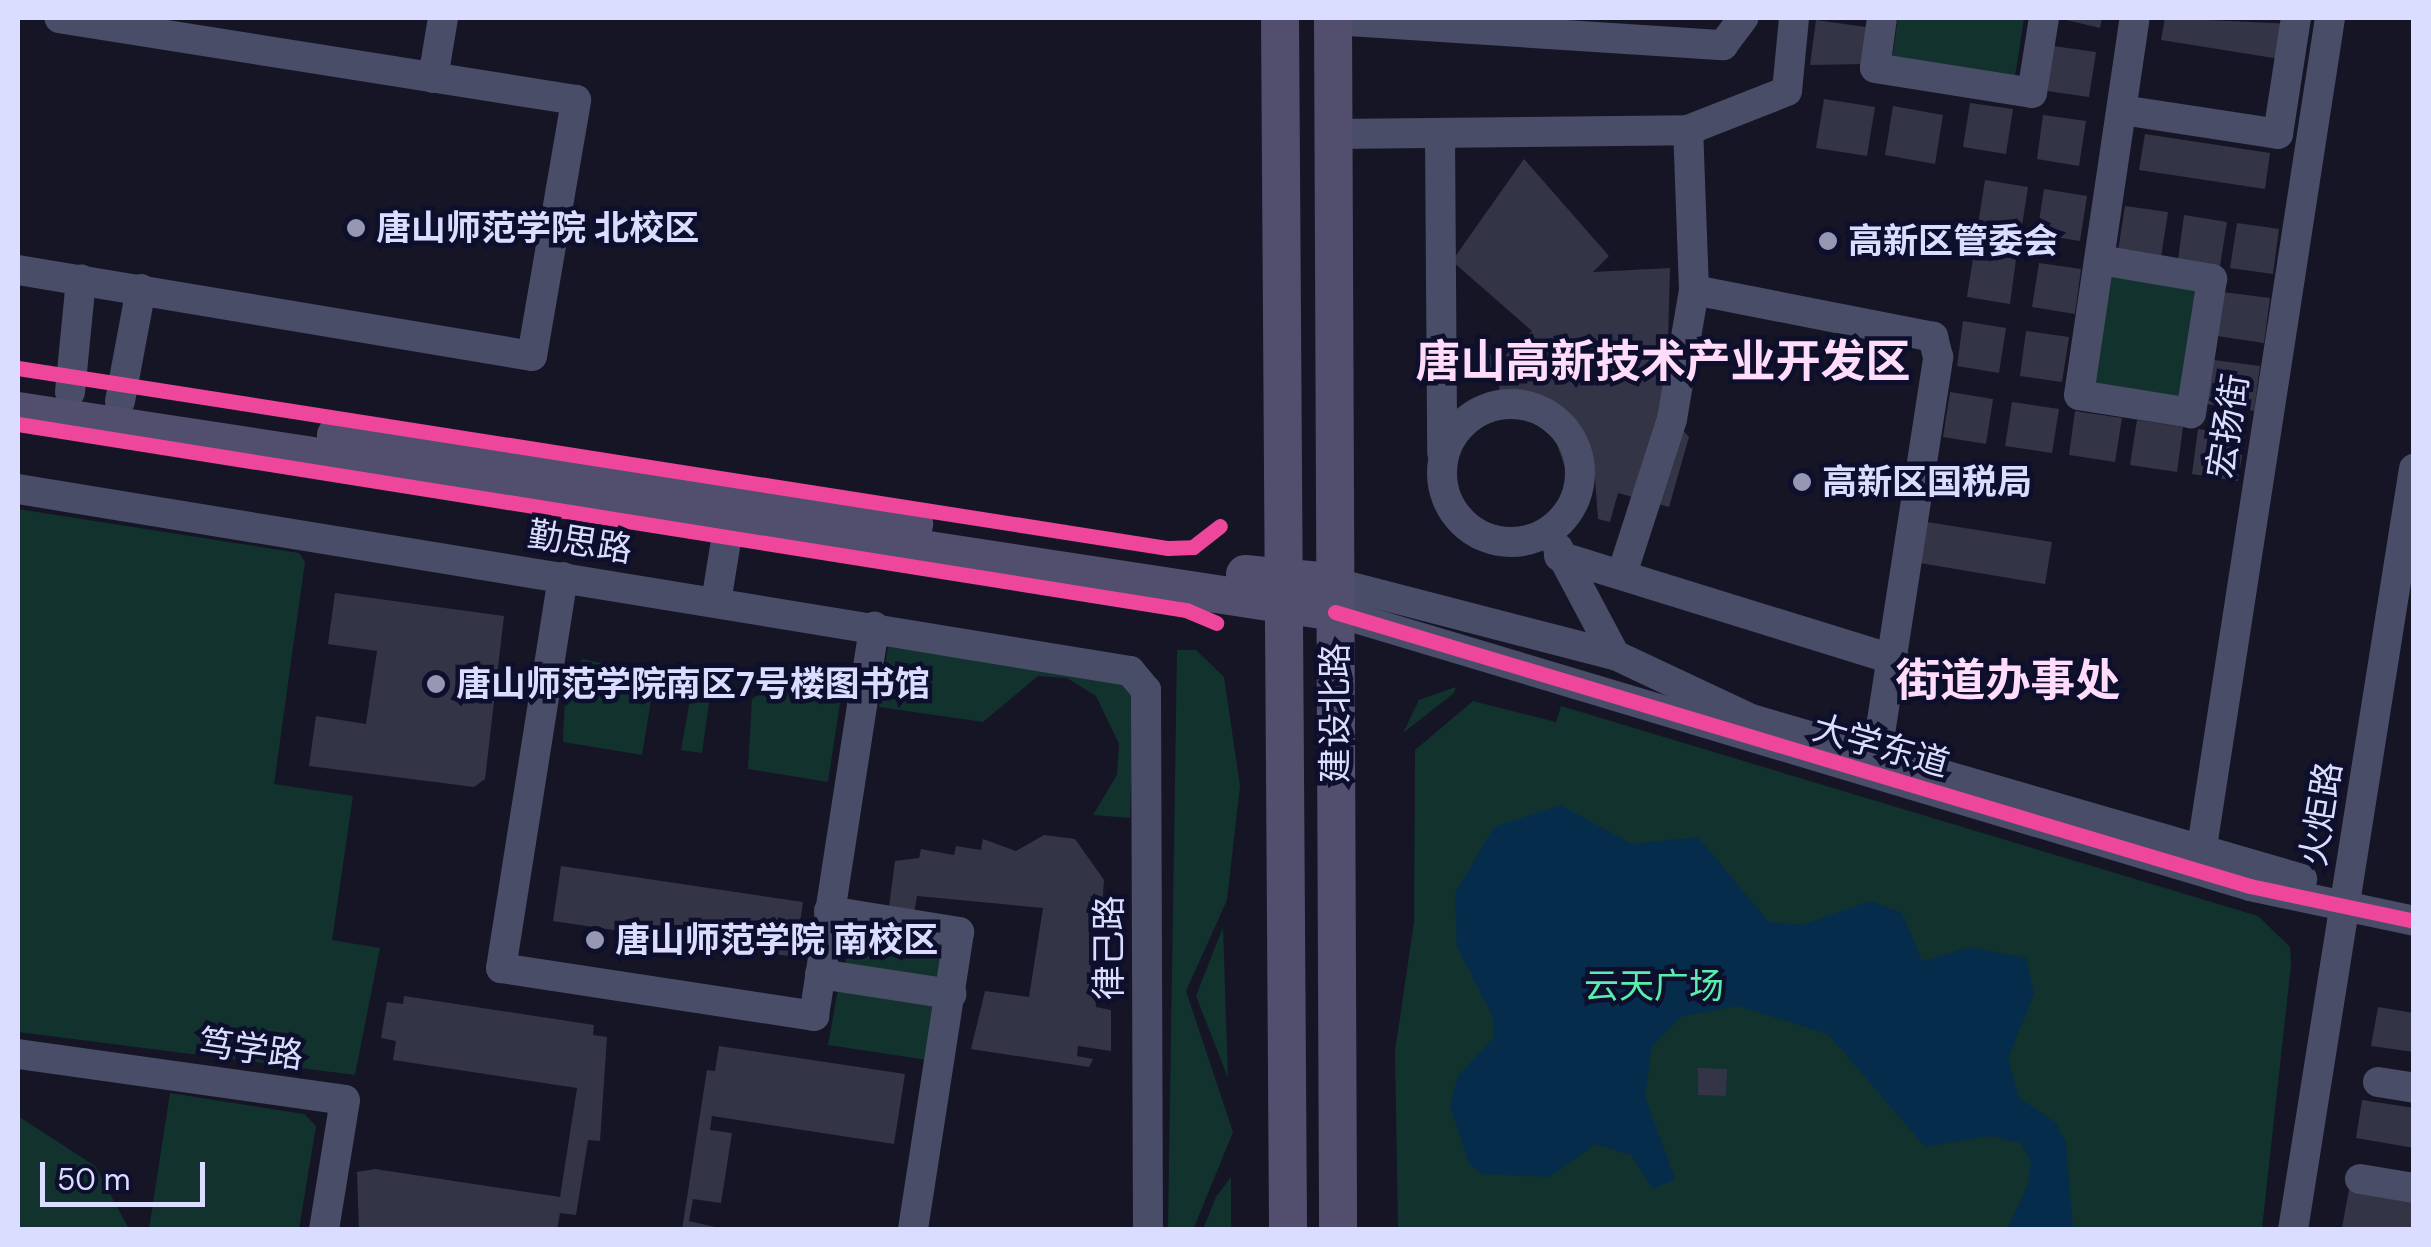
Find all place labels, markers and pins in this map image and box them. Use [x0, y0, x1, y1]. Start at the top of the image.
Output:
place label: 唐山师范学院 北校区 [376, 207, 699, 249]
marker: 唐山师范学院 北校区 [345, 217, 367, 239]
place label: 高新区管委会 [1848, 220, 2058, 262]
marker: 高新区管委会 [1817, 230, 1839, 252]
place label: 高新区国税局 [1822, 461, 2032, 503]
marker: 高新区国税局 [1791, 471, 1813, 493]
place label: 唐山师范学院南区7号楼图书馆 [456, 663, 930, 705]
marker: 唐山师范学院南区7号楼图书馆 [425, 673, 447, 695]
place label: 唐山师范学院 南校区 [615, 919, 938, 961]
marker: 唐山师范学院 南校区 [584, 929, 606, 951]

